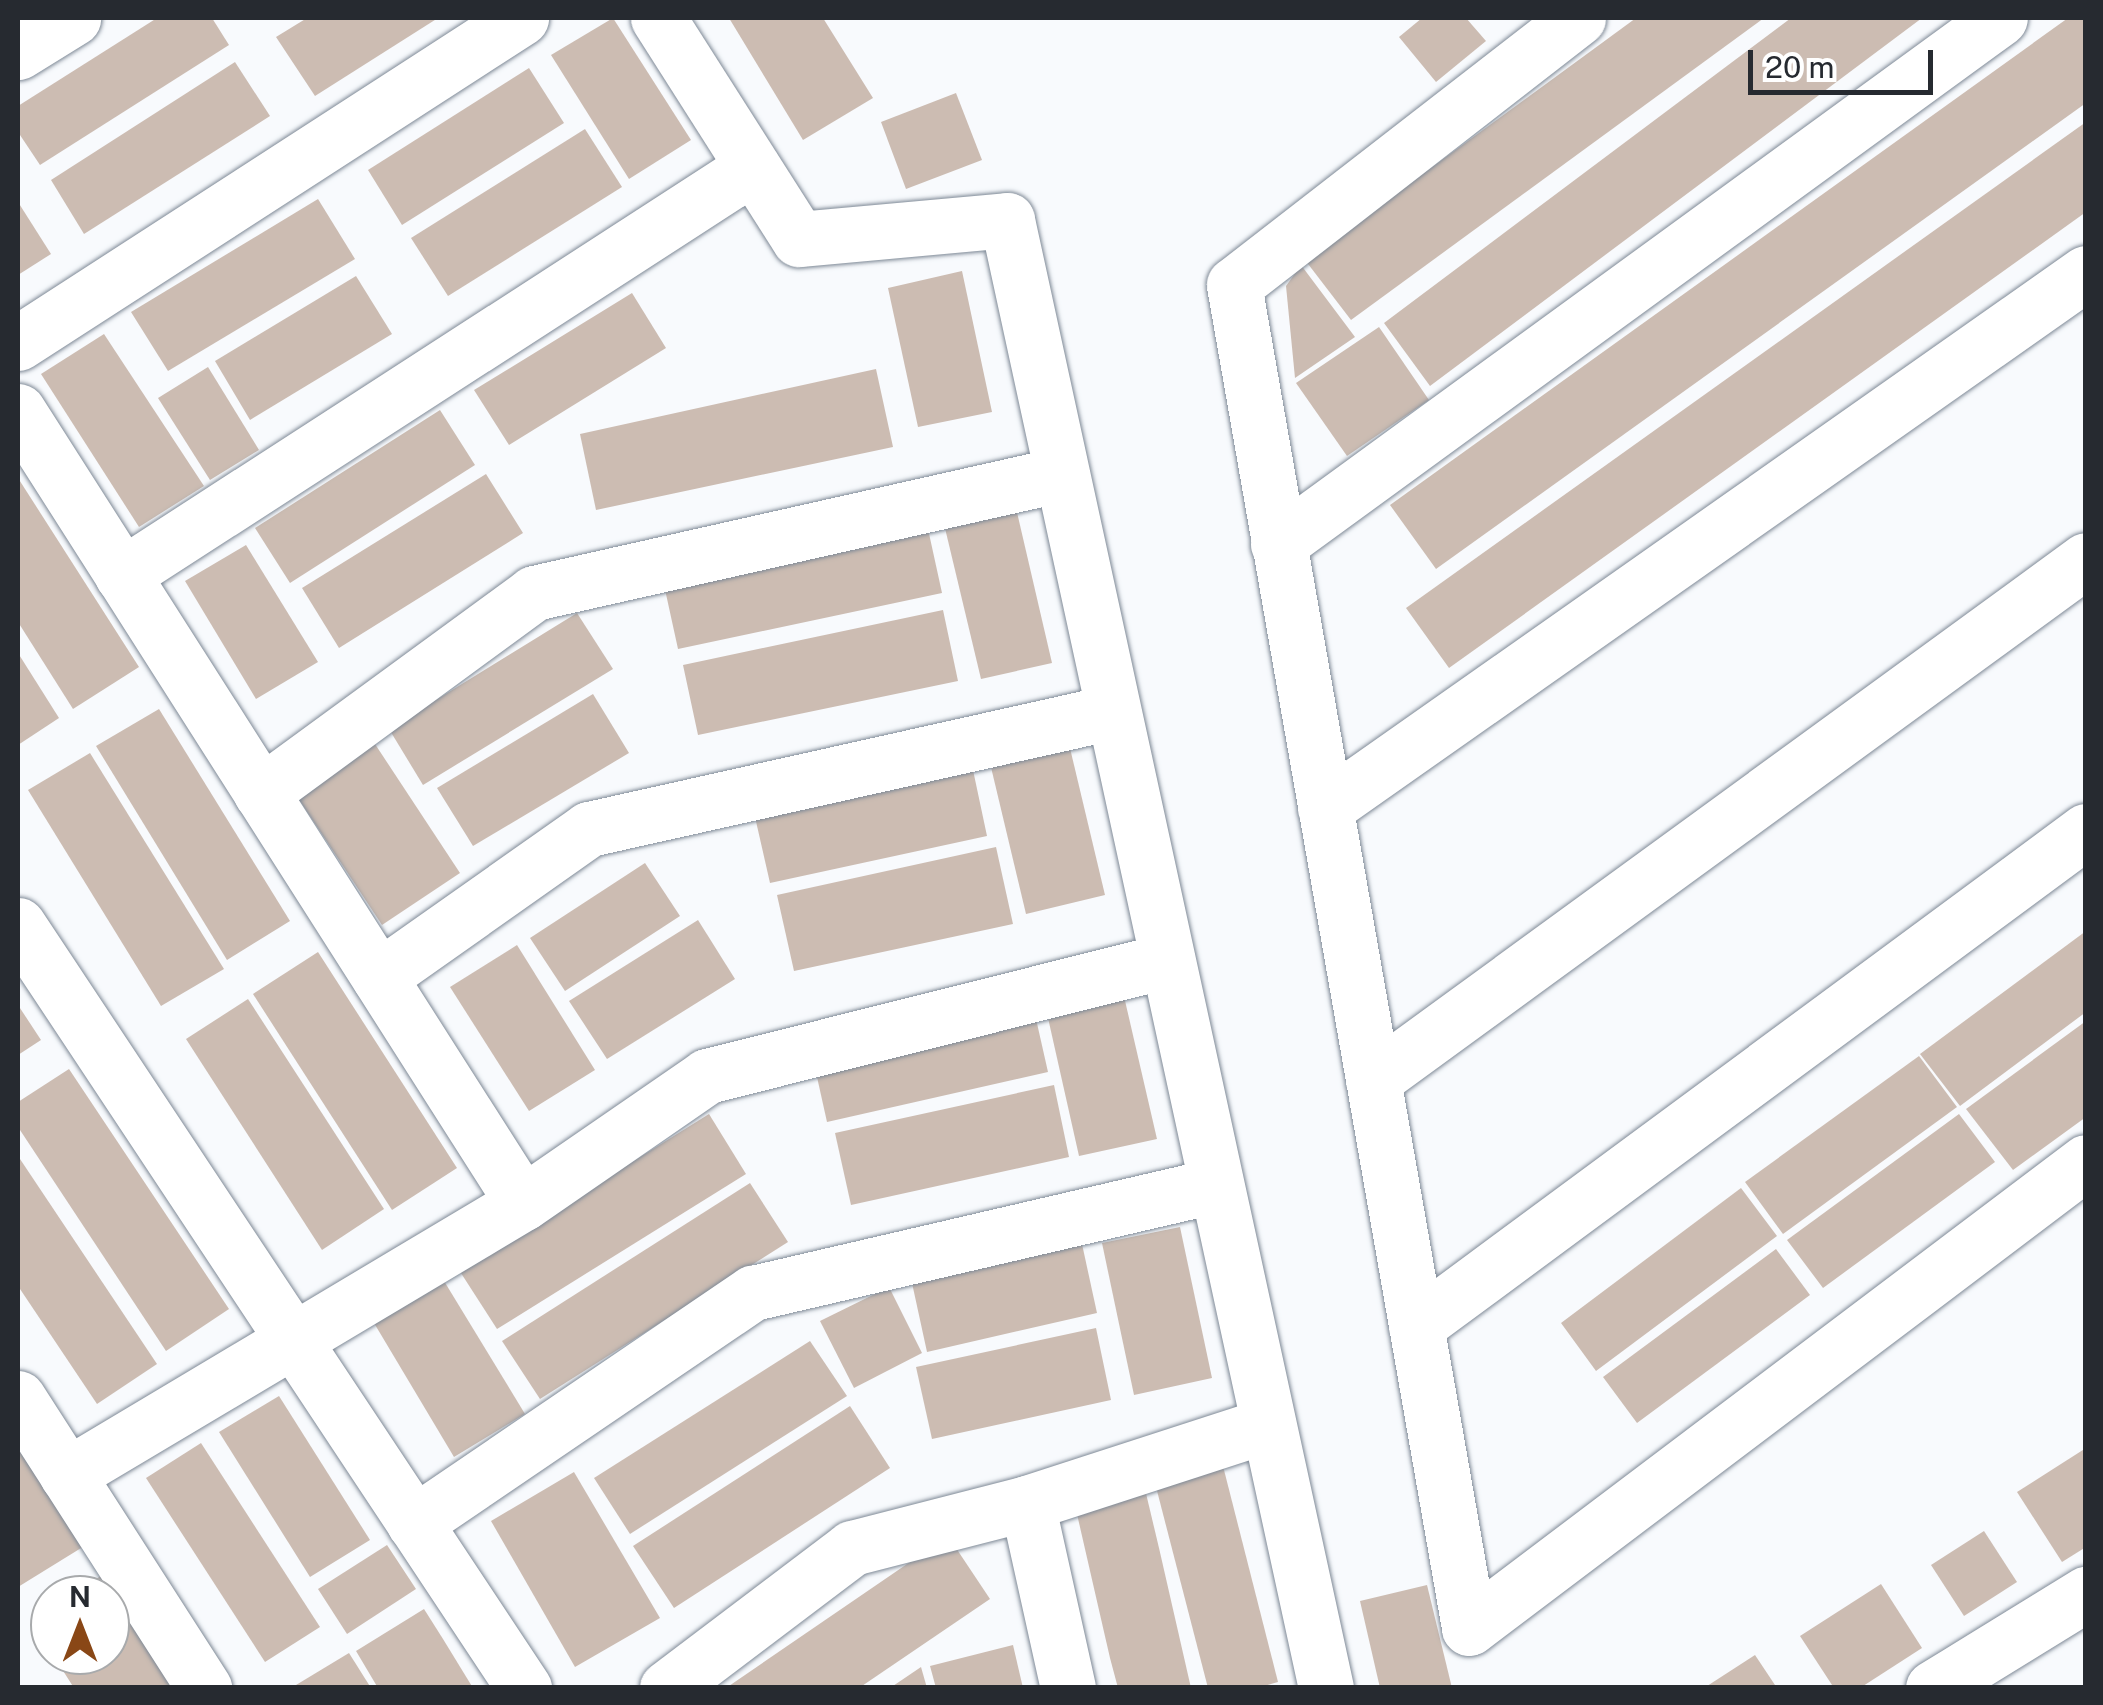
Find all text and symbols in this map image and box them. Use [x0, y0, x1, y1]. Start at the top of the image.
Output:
scale bar [1753, 30, 1938, 92]
text: 20 m [1765, 49, 1834, 85]
north arrow [30, 1575, 130, 1675]
text: N [69, 1580, 91, 1613]

